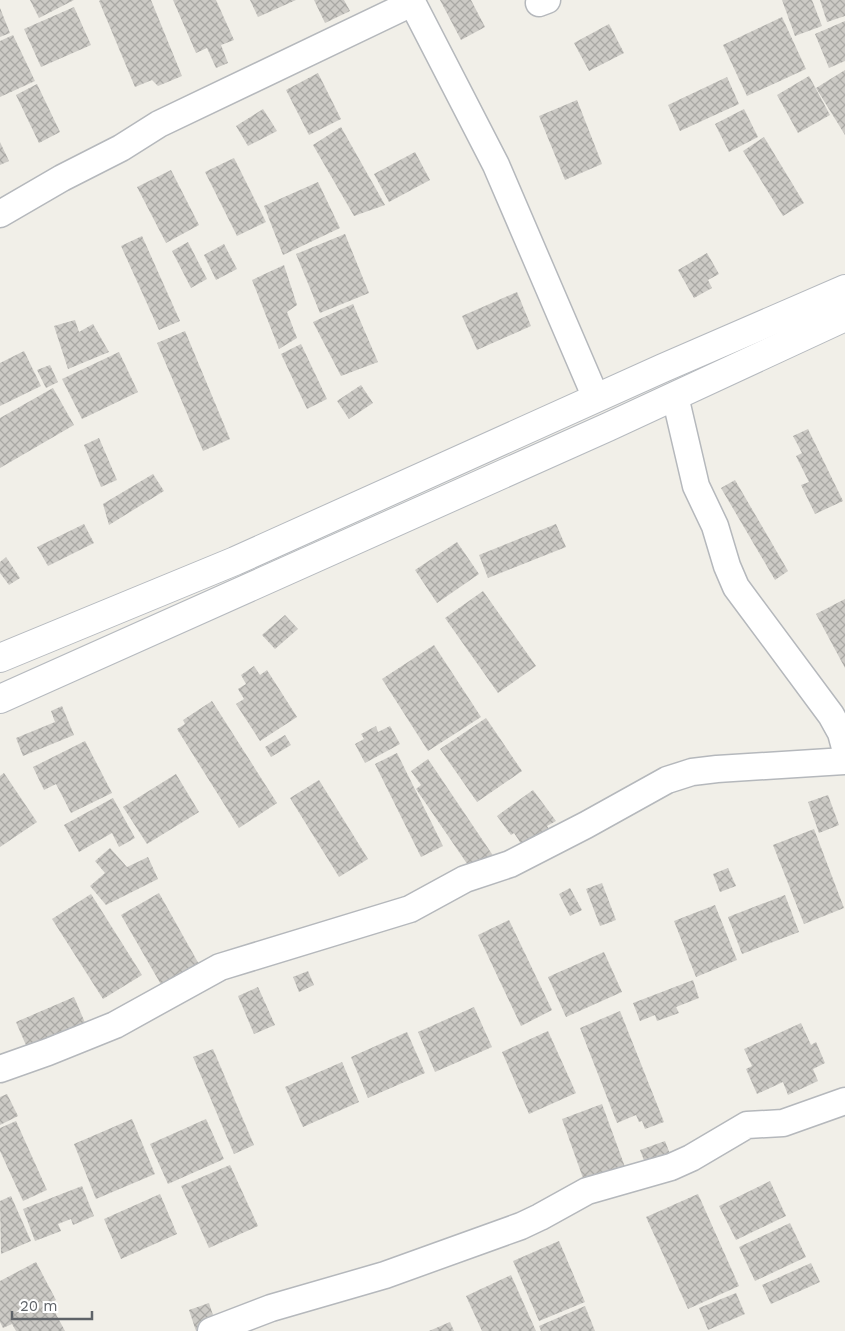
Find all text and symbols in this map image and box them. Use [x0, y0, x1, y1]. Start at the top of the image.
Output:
scale bar [12, 1288, 92, 1320]
text: 20 m [20, 1297, 58, 1315]

